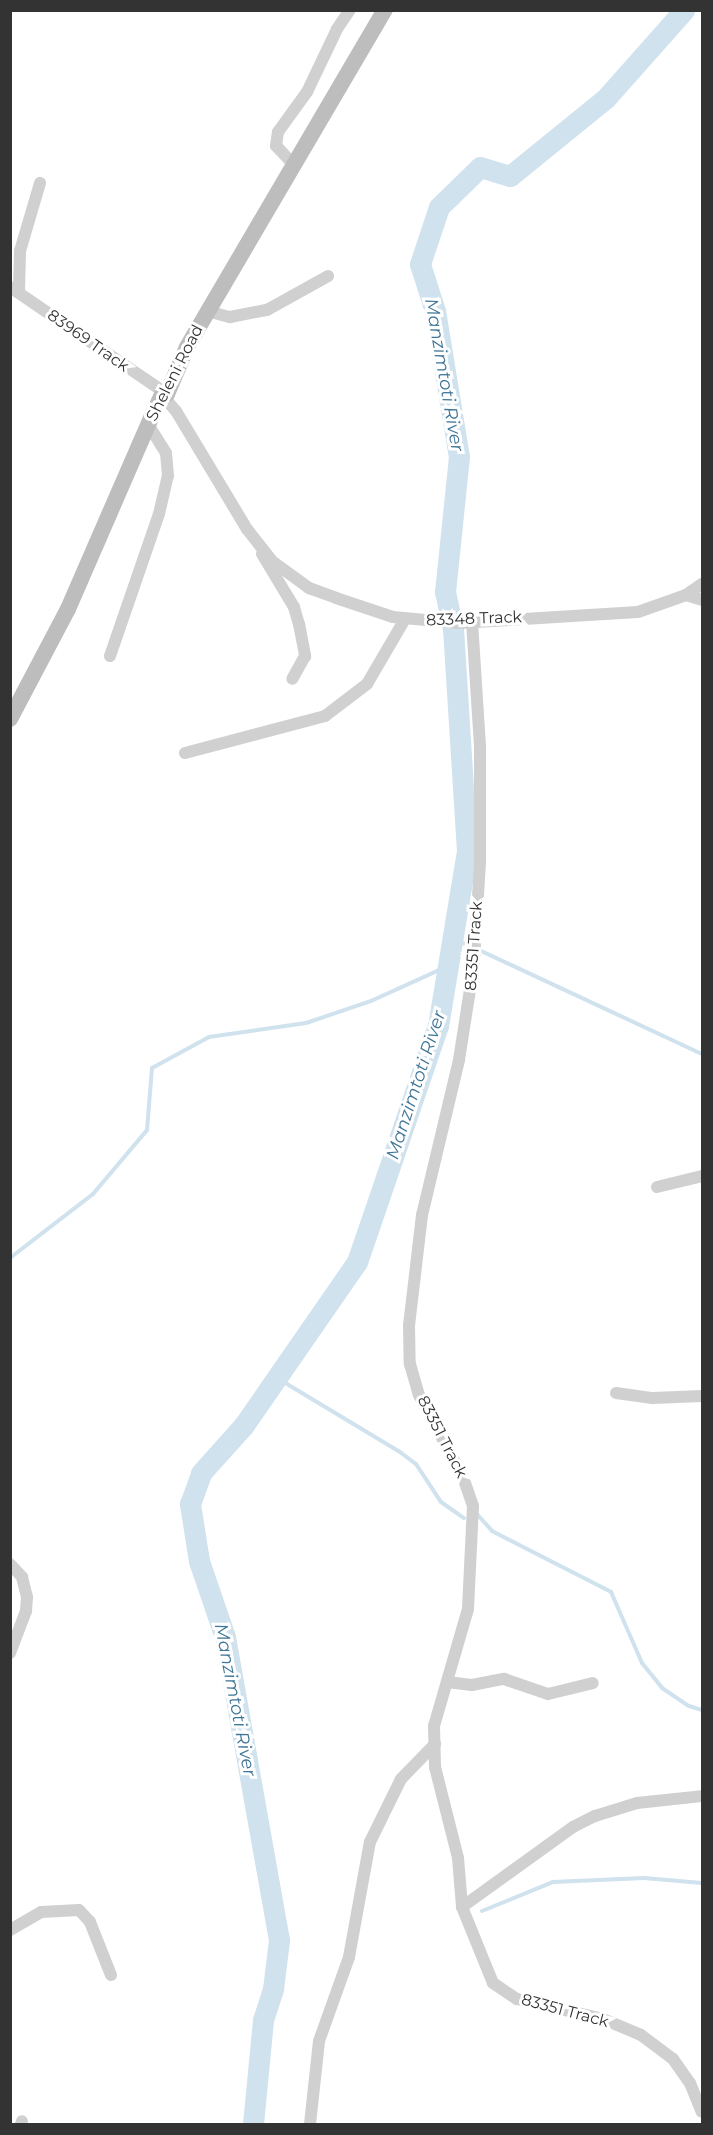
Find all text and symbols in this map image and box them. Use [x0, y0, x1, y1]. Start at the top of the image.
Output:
water label: Manzimtoti River [420, 297, 468, 453]
street label: 83969 Track [43, 306, 133, 376]
street label: Sheleni Road [143, 322, 207, 424]
street label: 83348 Track [426, 608, 522, 630]
street label: 83351 Track [461, 901, 487, 991]
water label: Manzimtoti River [382, 1008, 450, 1162]
street label: 83351 Track [413, 1393, 471, 1481]
water label: Manzimtoti River [210, 1622, 260, 1778]
street label: 83351 Track [519, 1990, 611, 2032]

